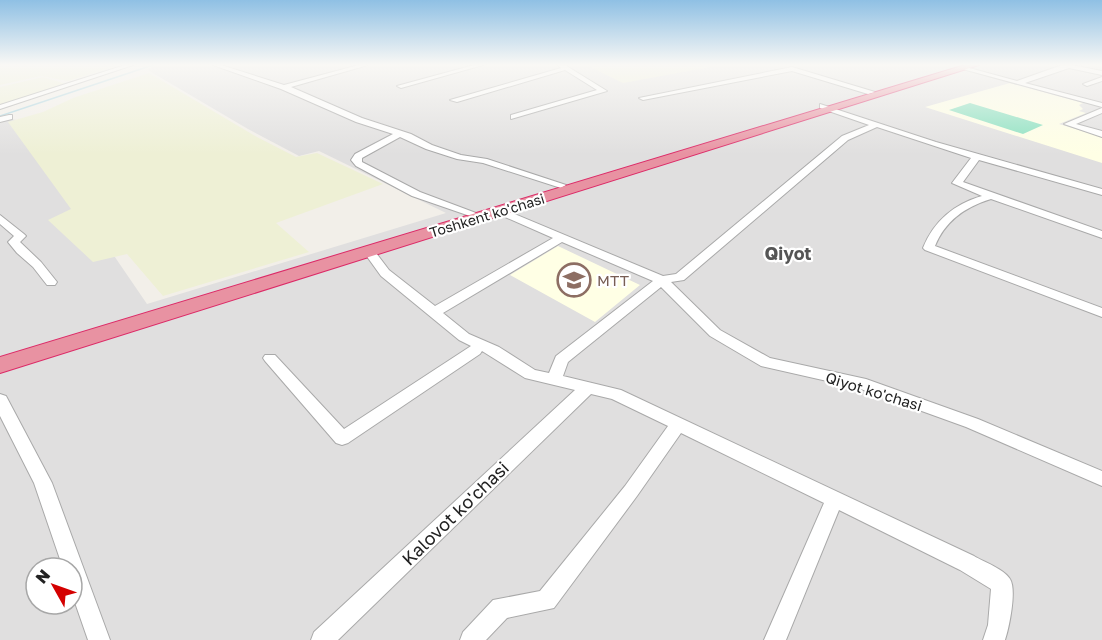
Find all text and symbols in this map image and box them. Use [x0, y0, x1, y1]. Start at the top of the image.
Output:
street label: Toshkent ko'chasi [427, 189, 547, 241]
district label: Qiyot [764, 242, 812, 264]
school or university icon: MTT [556, 262, 592, 298]
place label: MTT [597, 271, 629, 289]
street label: Qiyot ko'chasi [824, 368, 924, 414]
street label: Kalovot ko'chasi [397, 456, 513, 570]
north arrow [24, 556, 84, 616]
text: N [31, 565, 54, 587]

